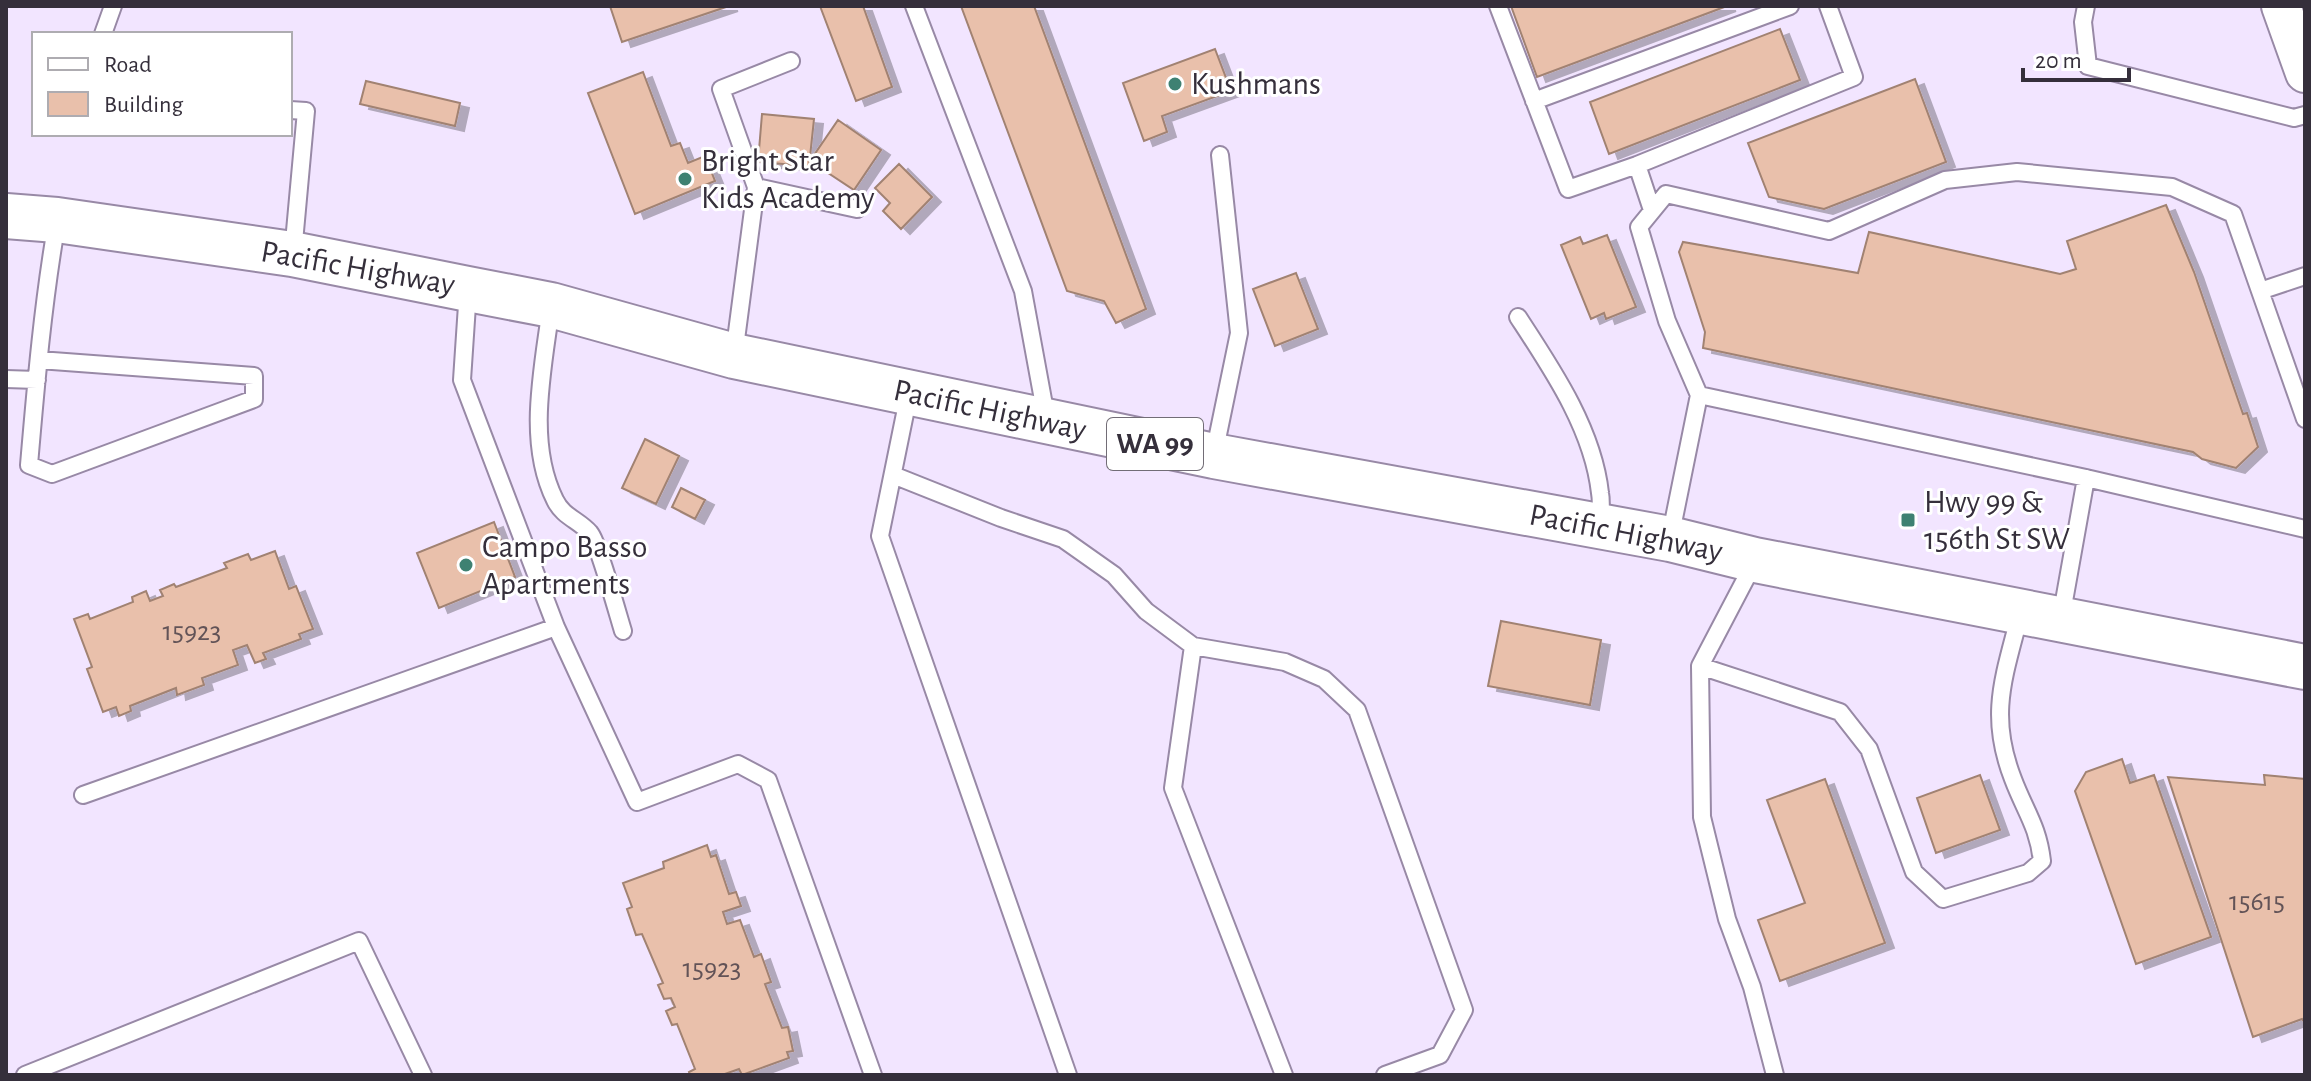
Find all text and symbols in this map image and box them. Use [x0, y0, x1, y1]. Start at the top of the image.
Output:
legend [32, 32, 292, 136]
scale bar [2023, 32, 2129, 82]
text: 20 m [2035, 49, 2082, 73]
text: Road [104, 53, 152, 77]
place label: Kushmans [1191, 68, 1321, 100]
marker: Kushmans [1166, 75, 1184, 93]
text: Building [104, 93, 183, 117]
place label: Bright Star Kids Academy [701, 145, 875, 214]
marker: Bright Star Kids Academy [676, 170, 694, 188]
street label: Pacific Highway [259, 235, 458, 301]
street label: Pacific Highway [891, 374, 1090, 446]
road number: WA 99 [1107, 418, 1203, 470]
place label: Hwy 99 & 156th St SW [1924, 486, 2070, 555]
street label: Pacific Highway [1527, 499, 1726, 567]
marker: Hwy 99 & 156th St SW [1899, 511, 1917, 529]
place label: Campo Basso Apartments [482, 531, 647, 600]
marker: Campo Basso Apartments [457, 556, 475, 574]
house number: 15923 [163, 618, 221, 646]
house number: 15615 [2229, 888, 2285, 916]
house number: 15923 [683, 955, 741, 983]

